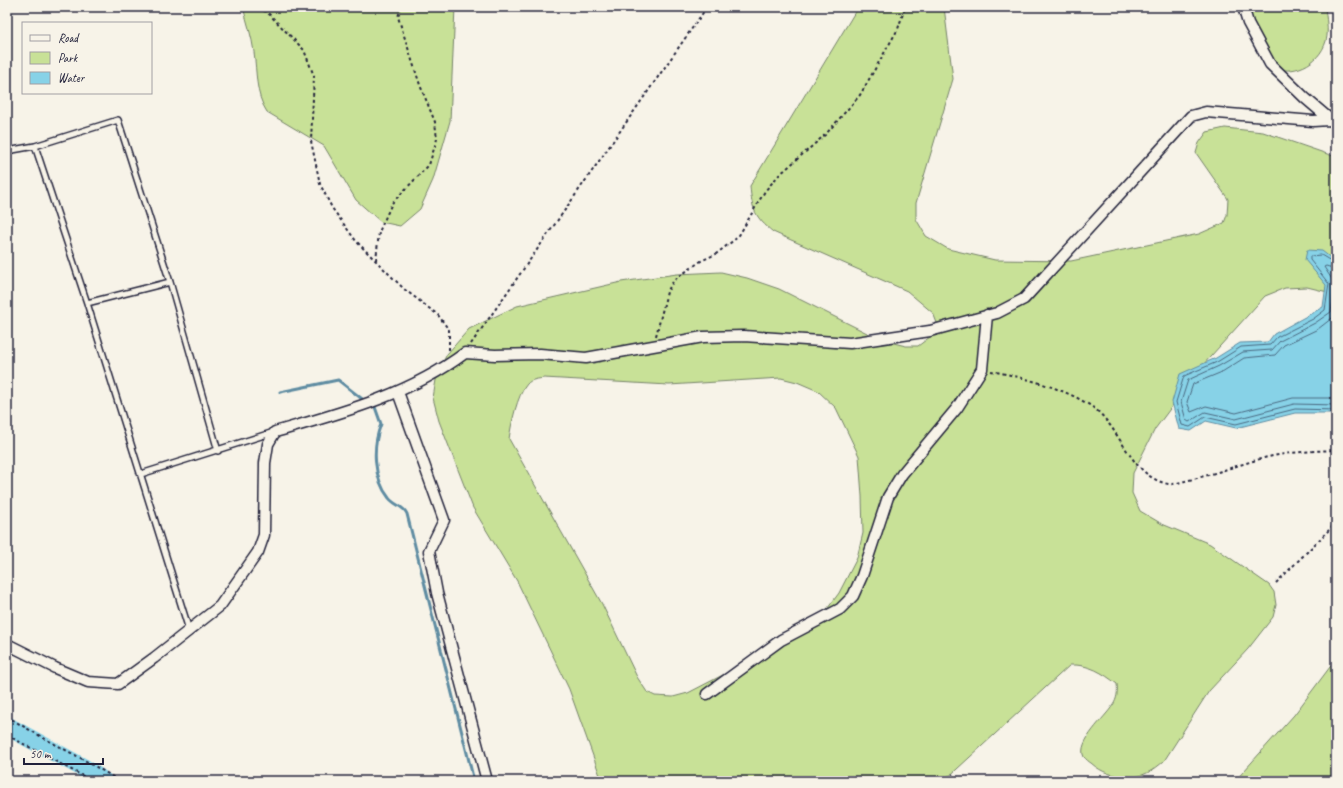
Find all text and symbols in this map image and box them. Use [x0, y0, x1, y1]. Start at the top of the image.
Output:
legend [22, 22, 152, 94]
text: Road [58, 30, 80, 46]
text: Park [58, 50, 79, 66]
text: Water [58, 70, 86, 86]
scale bar [24, 740, 103, 766]
text: 50 m [30, 746, 52, 762]

